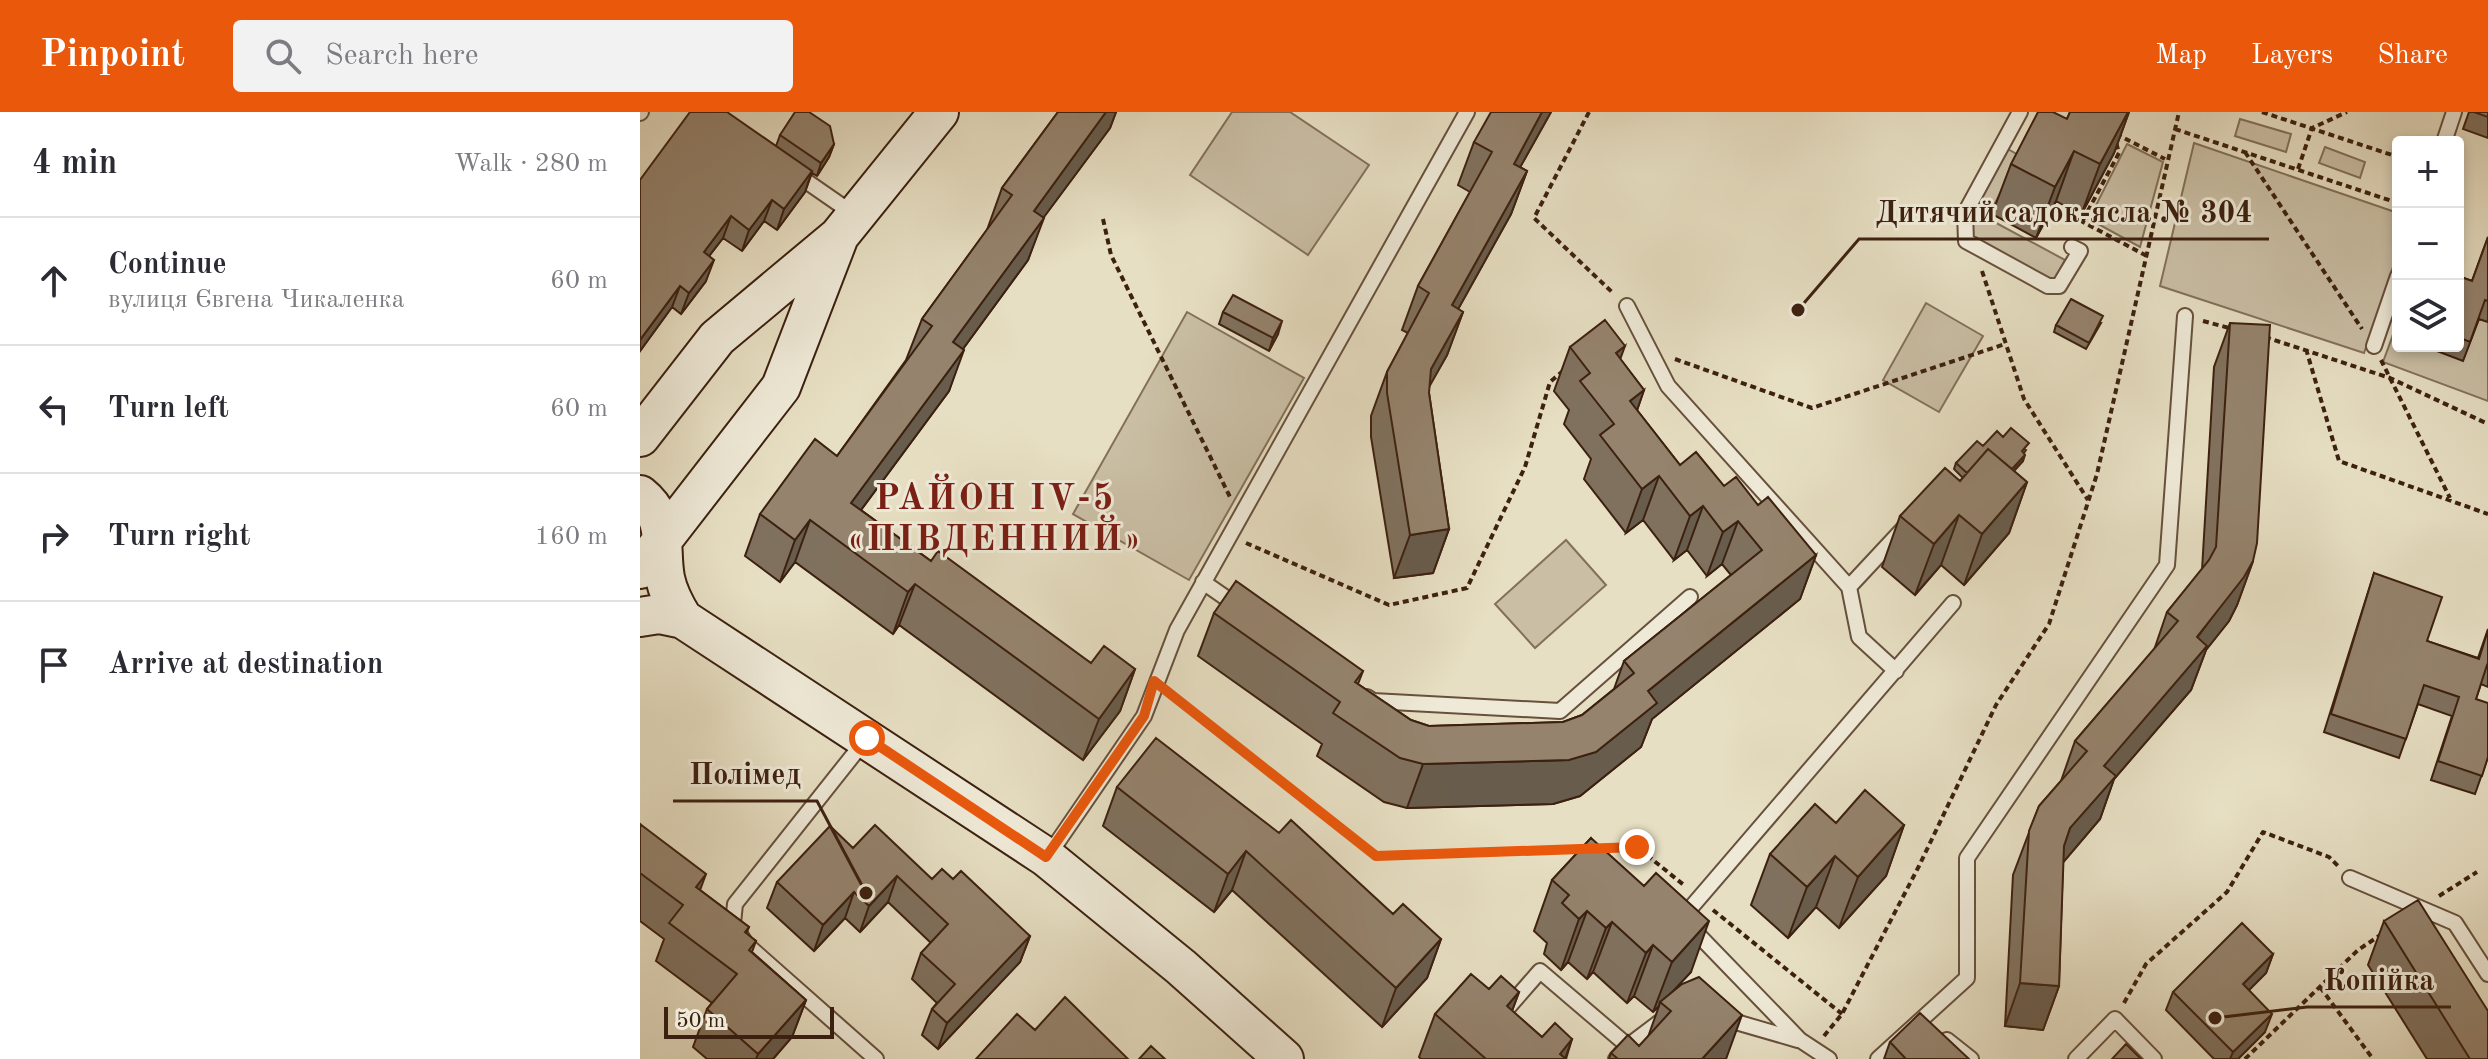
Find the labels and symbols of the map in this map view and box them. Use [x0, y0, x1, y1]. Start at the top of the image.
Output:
callout: Дитячий садок-ясла № 304 [1859, 185, 2269, 239]
text: Дитячий садок-ясла № 304 [1875, 199, 2253, 229]
district label: РАЙОН IV-5 «ПІВДЕННИЙ» [847, 473, 1143, 559]
route start [849, 720, 885, 756]
callout: Полімед [673, 747, 817, 801]
text: Полімед [689, 761, 801, 791]
route end [1619, 829, 1655, 865]
callout: Копійка [2307, 953, 2451, 1007]
text: Копійка [2323, 967, 2435, 997]
scale bar [664, 1003, 834, 1039]

